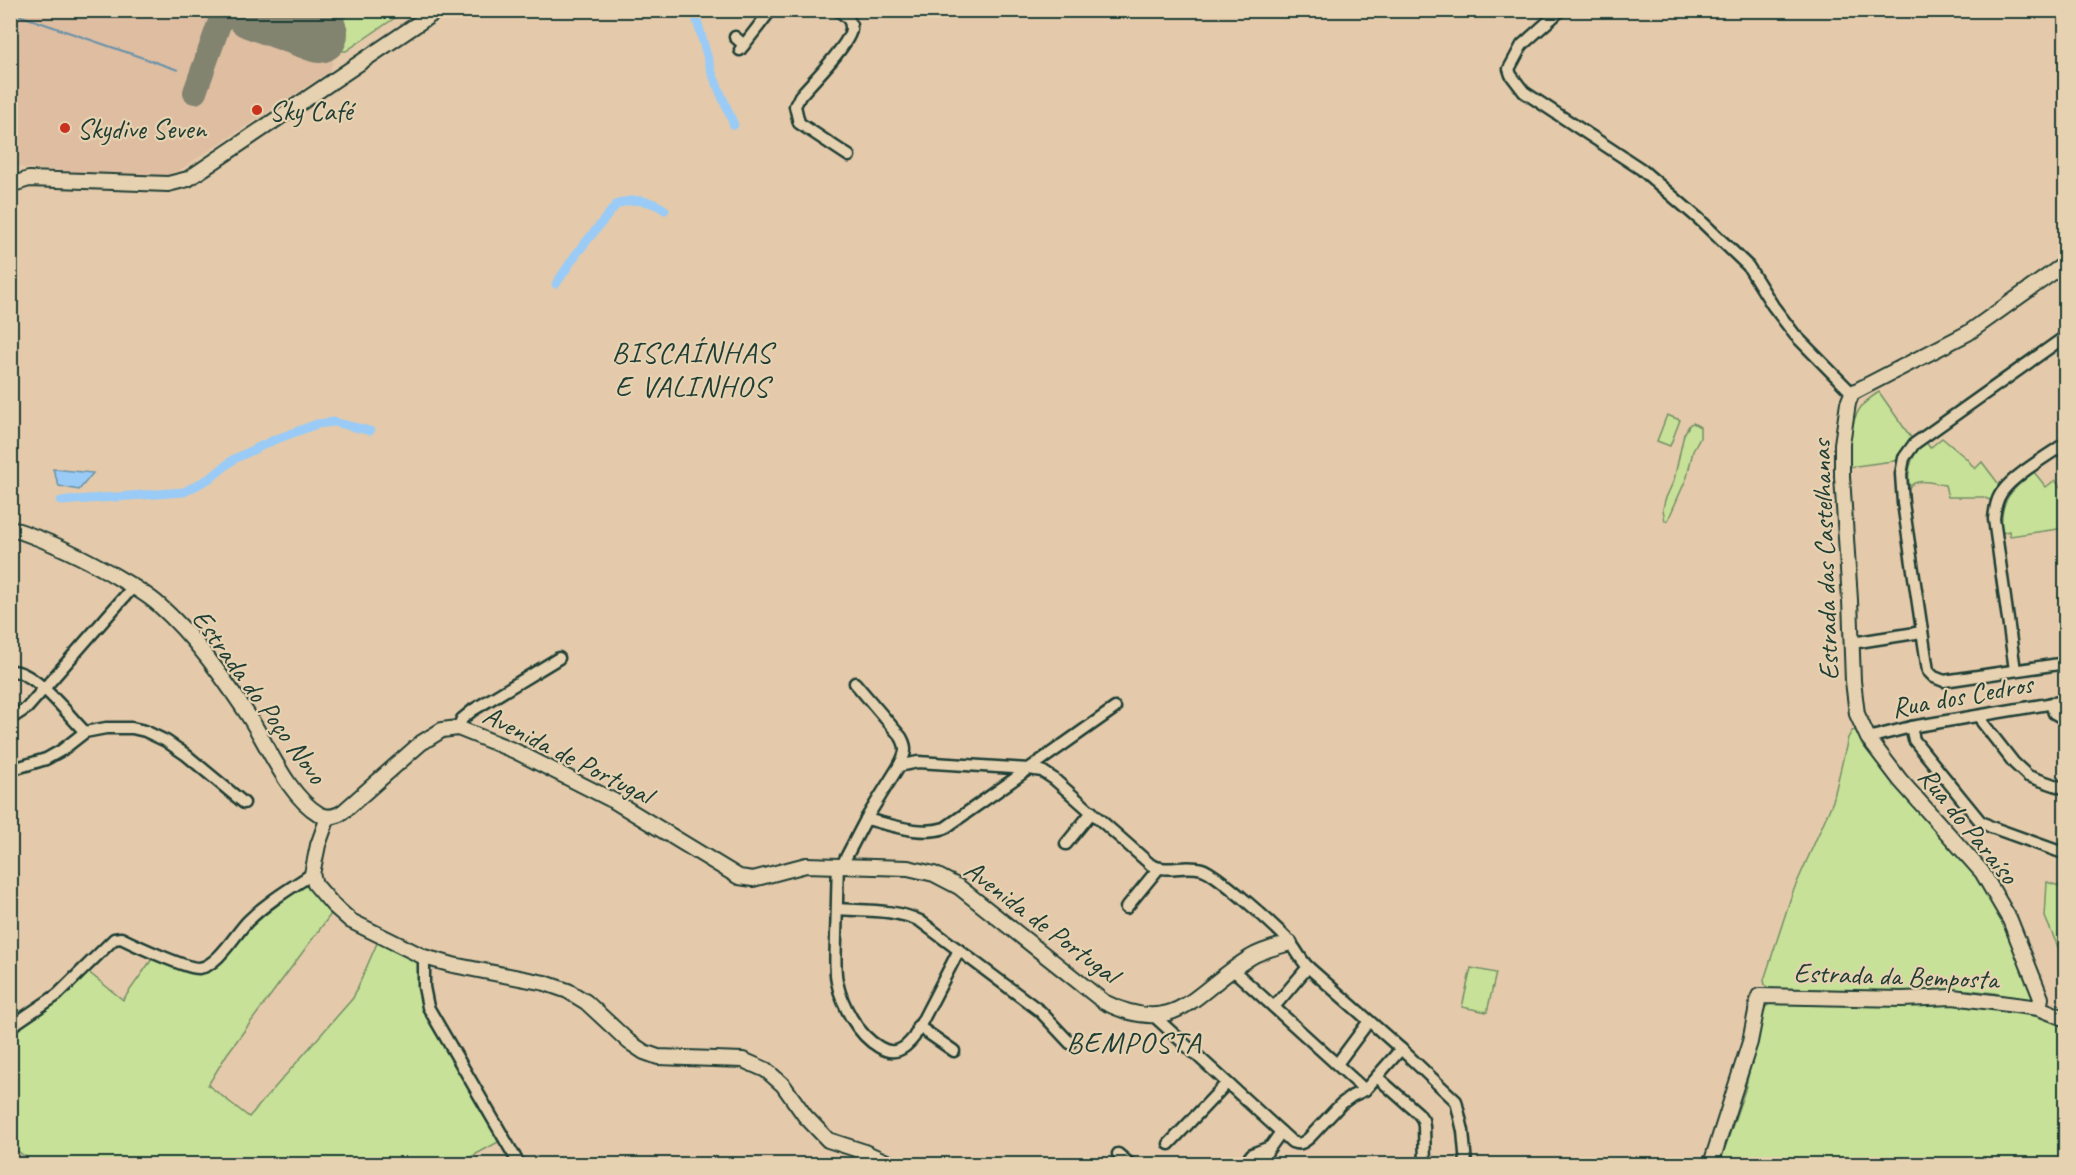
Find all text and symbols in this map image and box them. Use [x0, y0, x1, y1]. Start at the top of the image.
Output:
place label: Sky Café [269, 93, 356, 128]
marker: Sky Café [250, 103, 264, 117]
place label: Skydive Seven [77, 111, 207, 146]
marker: Skydive Seven [58, 121, 72, 135]
district label: BISCAÍNHAS E VALINHOS [612, 333, 776, 405]
street label: Estrada das Castelhanas [1803, 437, 1846, 681]
street label: Estrada do Poço Novo [185, 602, 336, 792]
street label: Rua dos Cedros [1889, 665, 2038, 725]
street label: Avenida de Portugal [477, 697, 663, 814]
street label: Rua do Paraíso [1911, 760, 2028, 892]
street label: Avenida de Portugal [957, 852, 1130, 994]
street label: Estrada da Bemposta [1793, 954, 2001, 997]
district label: BEMPOSTA [1066, 1023, 1202, 1061]

